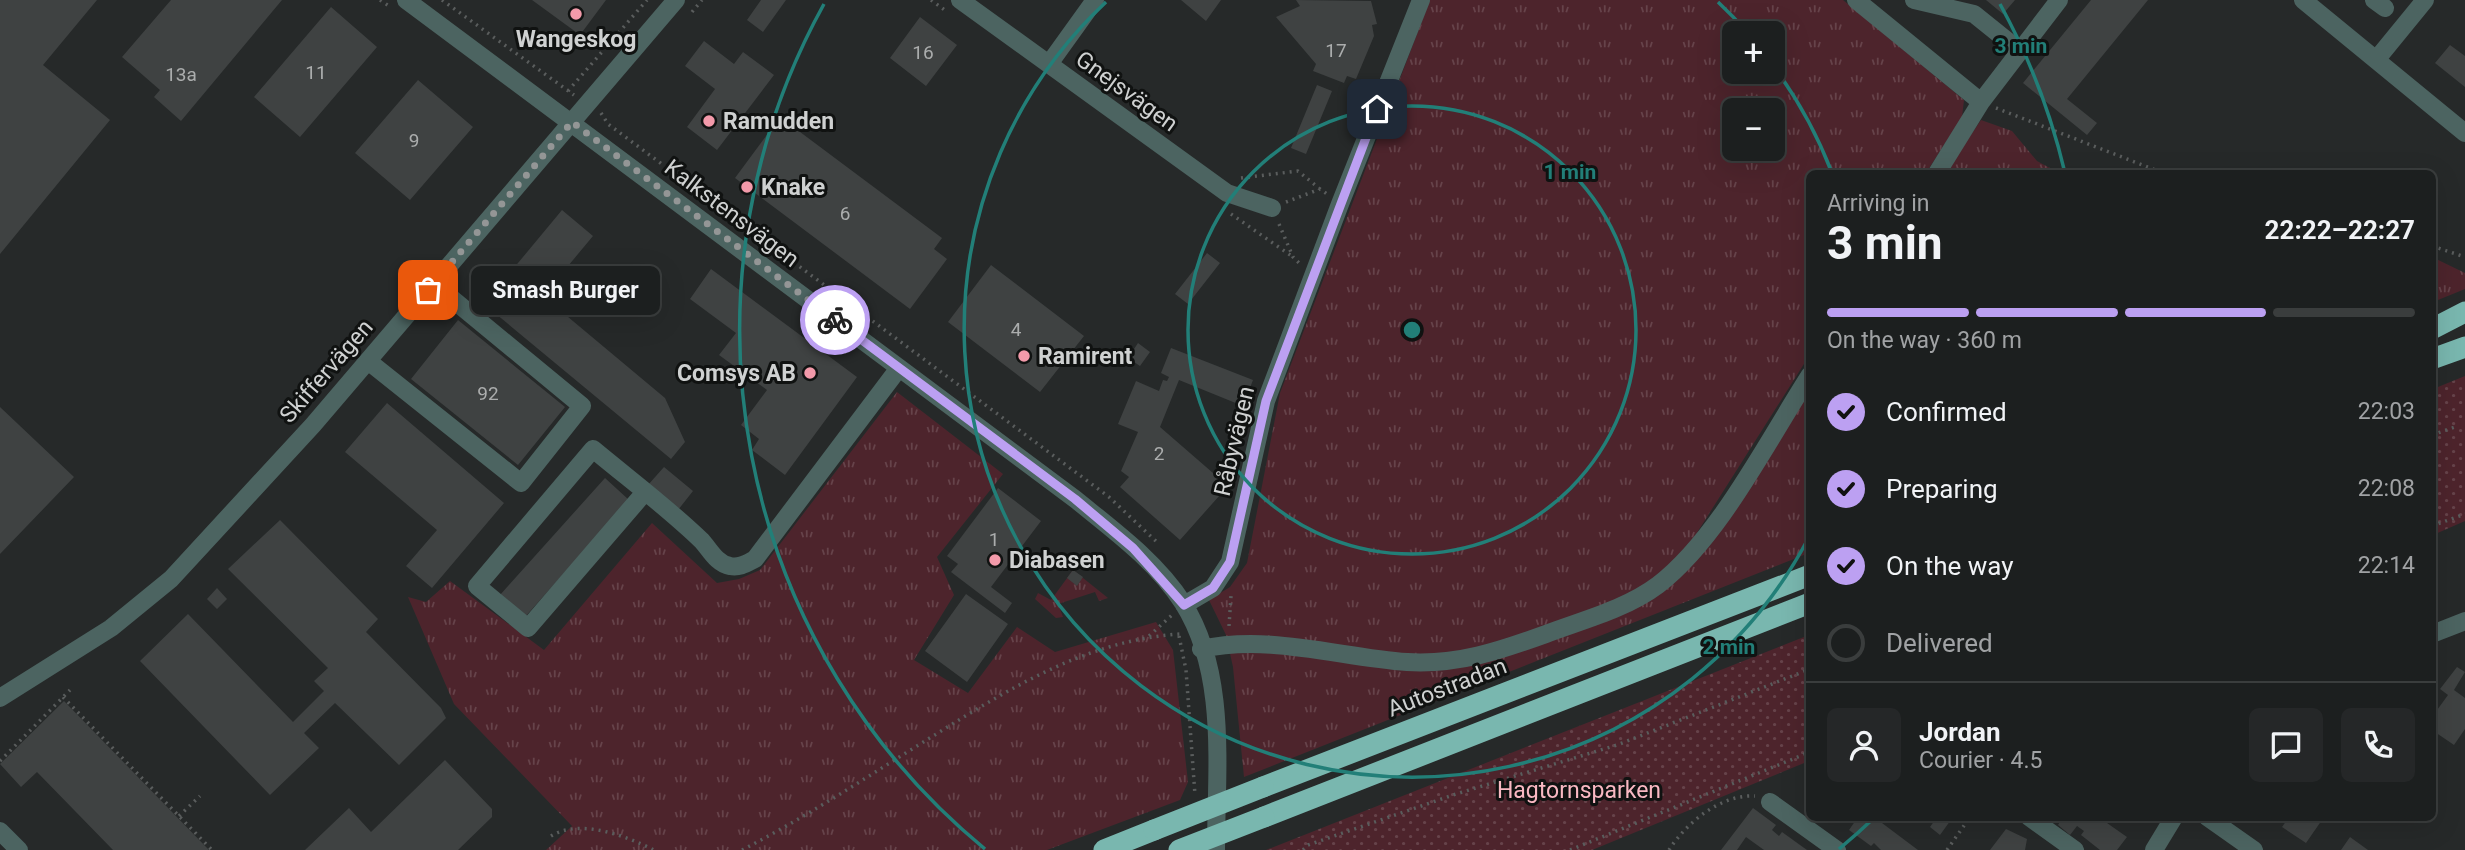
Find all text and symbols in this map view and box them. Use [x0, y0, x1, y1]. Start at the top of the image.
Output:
marker: Wangeskog [568, 6, 584, 22]
map controls [1722, 21, 1785, 161]
button: + [1722, 21, 1785, 84]
place label: Wangeskog [516, 26, 636, 53]
text: 3 min [1995, 34, 2047, 58]
house number: 17 [1325, 39, 1347, 62]
house number: 16 [912, 41, 934, 64]
street label: Gnejsvägen [1071, 45, 1183, 137]
house number: 11 [305, 61, 327, 84]
house number: 13a [165, 63, 197, 86]
pin [1347, 79, 1407, 139]
icon: home [1358, 90, 1396, 128]
button: − [1722, 98, 1785, 161]
place label: Ramudden [723, 108, 834, 135]
marker: Ramudden [701, 113, 717, 129]
house number: 9 [409, 129, 419, 152]
street label: Kalkstensvägen [659, 154, 804, 273]
text: 1 min [1544, 160, 1596, 184]
place label: Knake [761, 174, 825, 201]
marker: Knake [739, 179, 755, 195]
text: Arriving in [1827, 190, 1930, 217]
house number: 6 [840, 202, 850, 225]
text: 22:22–22:27 [2265, 215, 2415, 245]
text: 3 min [1827, 216, 1943, 270]
pin [398, 260, 458, 320]
callout: Smash Burger [470, 266, 659, 314]
icon: bag [409, 271, 447, 309]
text: Smash Burger [492, 277, 639, 304]
courier [800, 285, 870, 355]
icon: bike [816, 301, 854, 339]
street label: Skiffervägen [274, 314, 379, 429]
house number: 4 [1011, 318, 1022, 341]
centre of rings [1400, 318, 1424, 342]
text: On the way · 360 m [1827, 327, 2022, 354]
place label: Ramirent [1038, 343, 1133, 370]
marker: Ramirent [1016, 348, 1032, 364]
place label: Comsys AB [677, 360, 796, 387]
marker: Comsys AB [802, 365, 818, 381]
house number: 92 [477, 382, 499, 405]
street label: Råbyvägen [1209, 384, 1260, 499]
icon: check [1827, 393, 1865, 431]
text: Confirmed [1886, 397, 2007, 427]
text: 22:03 [2358, 398, 2415, 425]
house number: 2 [1154, 442, 1164, 465]
icon: check [1827, 470, 1865, 508]
text: Preparing [1886, 474, 1998, 504]
text: 22:08 [2358, 475, 2415, 502]
house number: 1 [989, 528, 999, 551]
place label: Diabasen [1009, 547, 1105, 574]
icon: check [1827, 547, 1865, 585]
text: On the way [1886, 551, 2014, 581]
marker: Diabasen [987, 552, 1003, 568]
text: 22:14 [2358, 552, 2415, 579]
text: Delivered [1886, 628, 1993, 658]
text: 2 min [1703, 635, 1755, 659]
street label: Autostradan [1384, 652, 1511, 723]
button: person [1827, 708, 1901, 782]
button: chat [2249, 708, 2323, 782]
button: phone [2341, 708, 2415, 782]
text: Jordan [1919, 717, 2001, 747]
text: Courier · 4.5 [1919, 747, 2042, 774]
park label: Hagtornsparken [1497, 777, 1661, 804]

